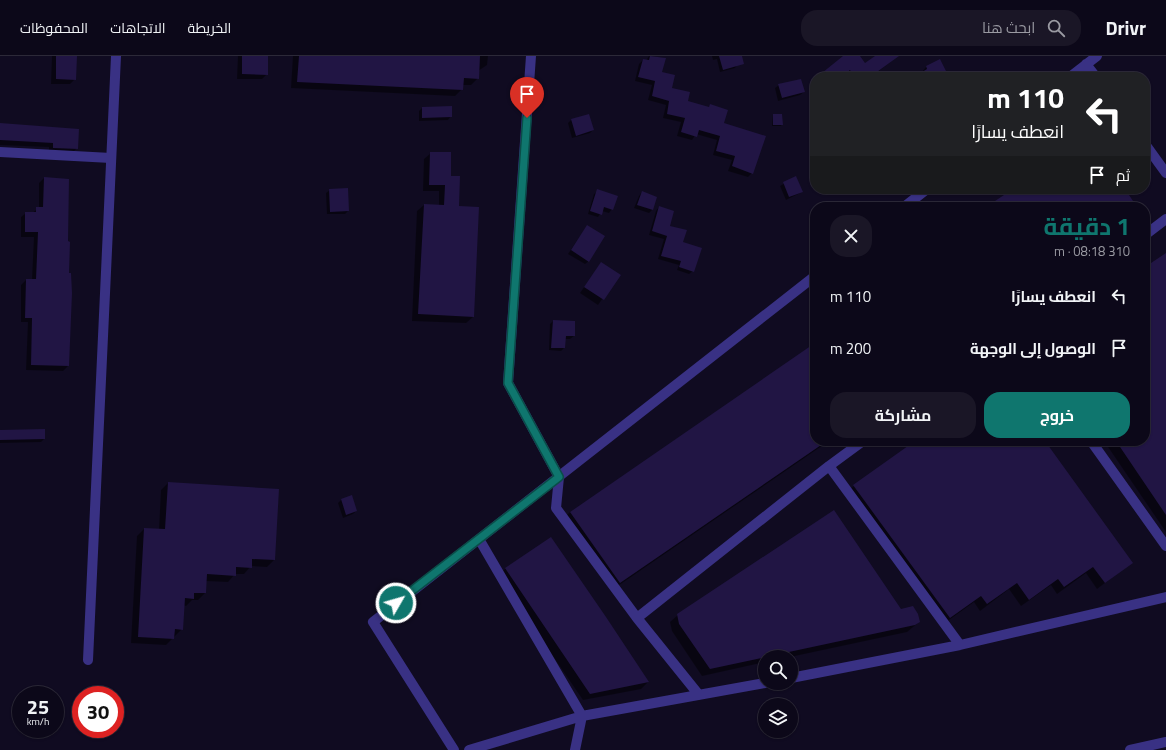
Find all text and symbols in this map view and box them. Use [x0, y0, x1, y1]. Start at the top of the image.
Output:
search box [801, 10, 1081, 46]
text: Drivr [1105, 13, 1146, 42]
text: ابحث هنا [982, 16, 1035, 39]
text: المحفوظات [20, 17, 88, 38]
text: الاتجاهات [110, 17, 166, 38]
text: الخريطة [188, 17, 231, 38]
icon: search [1045, 17, 1067, 39]
text: 110 m [987, 76, 1064, 119]
pin [510, 77, 544, 118]
icon: arrive [516, 83, 538, 105]
icon: left [1078, 88, 1130, 140]
text: انعطف يسارًا [971, 118, 1064, 145]
icon: arrive [1086, 164, 1108, 186]
text: ثم [1116, 164, 1130, 187]
text: 1 دقيقة [1043, 208, 1130, 244]
button: close [830, 215, 872, 257]
text: 310 m · 08:18 [1054, 241, 1130, 261]
text: 110 m [830, 285, 871, 308]
text: انعطف يسارًا [1011, 285, 1096, 308]
icon: left [1108, 285, 1130, 307]
text: 200 m [830, 337, 871, 360]
text: الوصول إلى الوجهة [970, 337, 1096, 360]
icon: arrive [1108, 337, 1130, 359]
button: مشاركة [830, 392, 976, 438]
button: خروج [984, 392, 1130, 438]
position arrow [375, 582, 417, 624]
map controls [758, 650, 798, 738]
button: search [758, 650, 798, 690]
speed limit sign: 30 [72, 686, 124, 738]
text: 25 [27, 691, 49, 722]
button: layers [758, 698, 798, 738]
text: km/h [27, 714, 49, 729]

